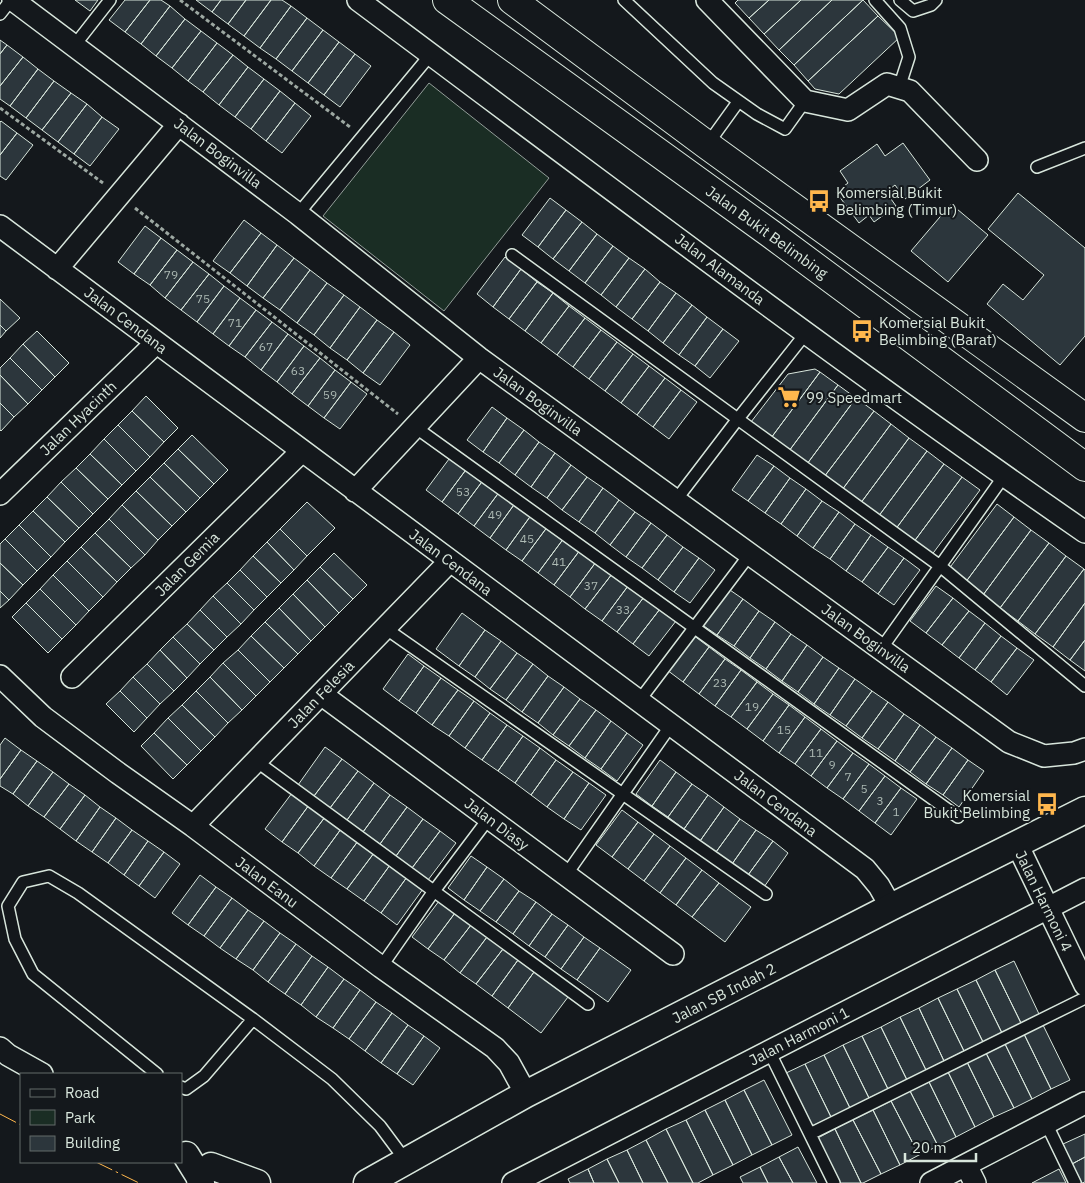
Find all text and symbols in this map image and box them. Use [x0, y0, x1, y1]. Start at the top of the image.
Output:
street label: Jalan Boginvilla [170, 114, 266, 192]
street label: Jalan Bukit Belimbing [702, 181, 832, 283]
place label: Komersial Bukit Belimbing (Timur) [836, 183, 957, 219]
bus stop icon: Komersial Bukit Belimbing (Timur) [806, 188, 832, 214]
street label: Jalan Alamanda [671, 229, 769, 309]
house number: 79 [164, 267, 178, 282]
street label: Jalan Cendana [81, 283, 171, 357]
house number: 75 [196, 291, 210, 306]
place label: Komersial Bukit Belimbing (Barat) [879, 313, 997, 349]
house number: 71 [228, 315, 242, 330]
bus stop icon: Komersial Bukit Belimbing (Barat) [849, 318, 875, 344]
house number: 67 [259, 339, 273, 354]
street label: Jalan Boginvilla [490, 362, 586, 440]
house number: 63 [291, 363, 305, 378]
street label: Jalan Hyacinth [36, 377, 120, 459]
supermarket icon: 99 Speedmart [776, 384, 802, 410]
house number: 59 [323, 387, 337, 402]
place label: 99 Speedmart [806, 388, 902, 407]
house number: 53 [456, 484, 470, 499]
house number: 49 [488, 507, 502, 522]
street label: Jalan Cendana [406, 525, 496, 599]
street label: Jalan Gemia [151, 528, 223, 600]
house number: 45 [520, 531, 534, 546]
house number: 41 [552, 554, 566, 569]
house number: 37 [584, 578, 598, 593]
street label: Jalan Boginvilla [818, 599, 914, 677]
house number: 33 [616, 602, 630, 617]
street label: Jalan Felesia [284, 656, 358, 732]
house number: 23 [713, 675, 727, 690]
house number: 19 [745, 699, 759, 714]
house number: 15 [777, 722, 791, 737]
house number: 11 [809, 745, 823, 760]
house number: 9 [828, 757, 836, 772]
street label: Jalan Cendana [731, 766, 821, 840]
house number: 7 [844, 769, 852, 784]
house number: 5 [860, 781, 868, 796]
place label: Komersial Bukit Belimbing [923, 786, 1030, 822]
bus stop icon: Komersial Bukit Belimbing [1034, 791, 1060, 817]
street label: Jalan Diasy [461, 793, 534, 855]
house number: 3 [876, 793, 884, 808]
house number: 1 [892, 804, 900, 819]
street label: Jalan Harmoni 4 [1011, 847, 1077, 955]
street label: Jalan Eanu [232, 852, 302, 912]
street label: Jalan SB Indah 2 [669, 959, 779, 1027]
street label: Jalan Harmoni 1 [746, 1003, 852, 1069]
legend [20, 1073, 182, 1163]
text: Road [65, 1083, 100, 1102]
text: Park [65, 1108, 95, 1127]
scale bar [905, 1130, 976, 1162]
text: Building [65, 1133, 120, 1152]
text: 20 m [912, 1138, 947, 1157]

